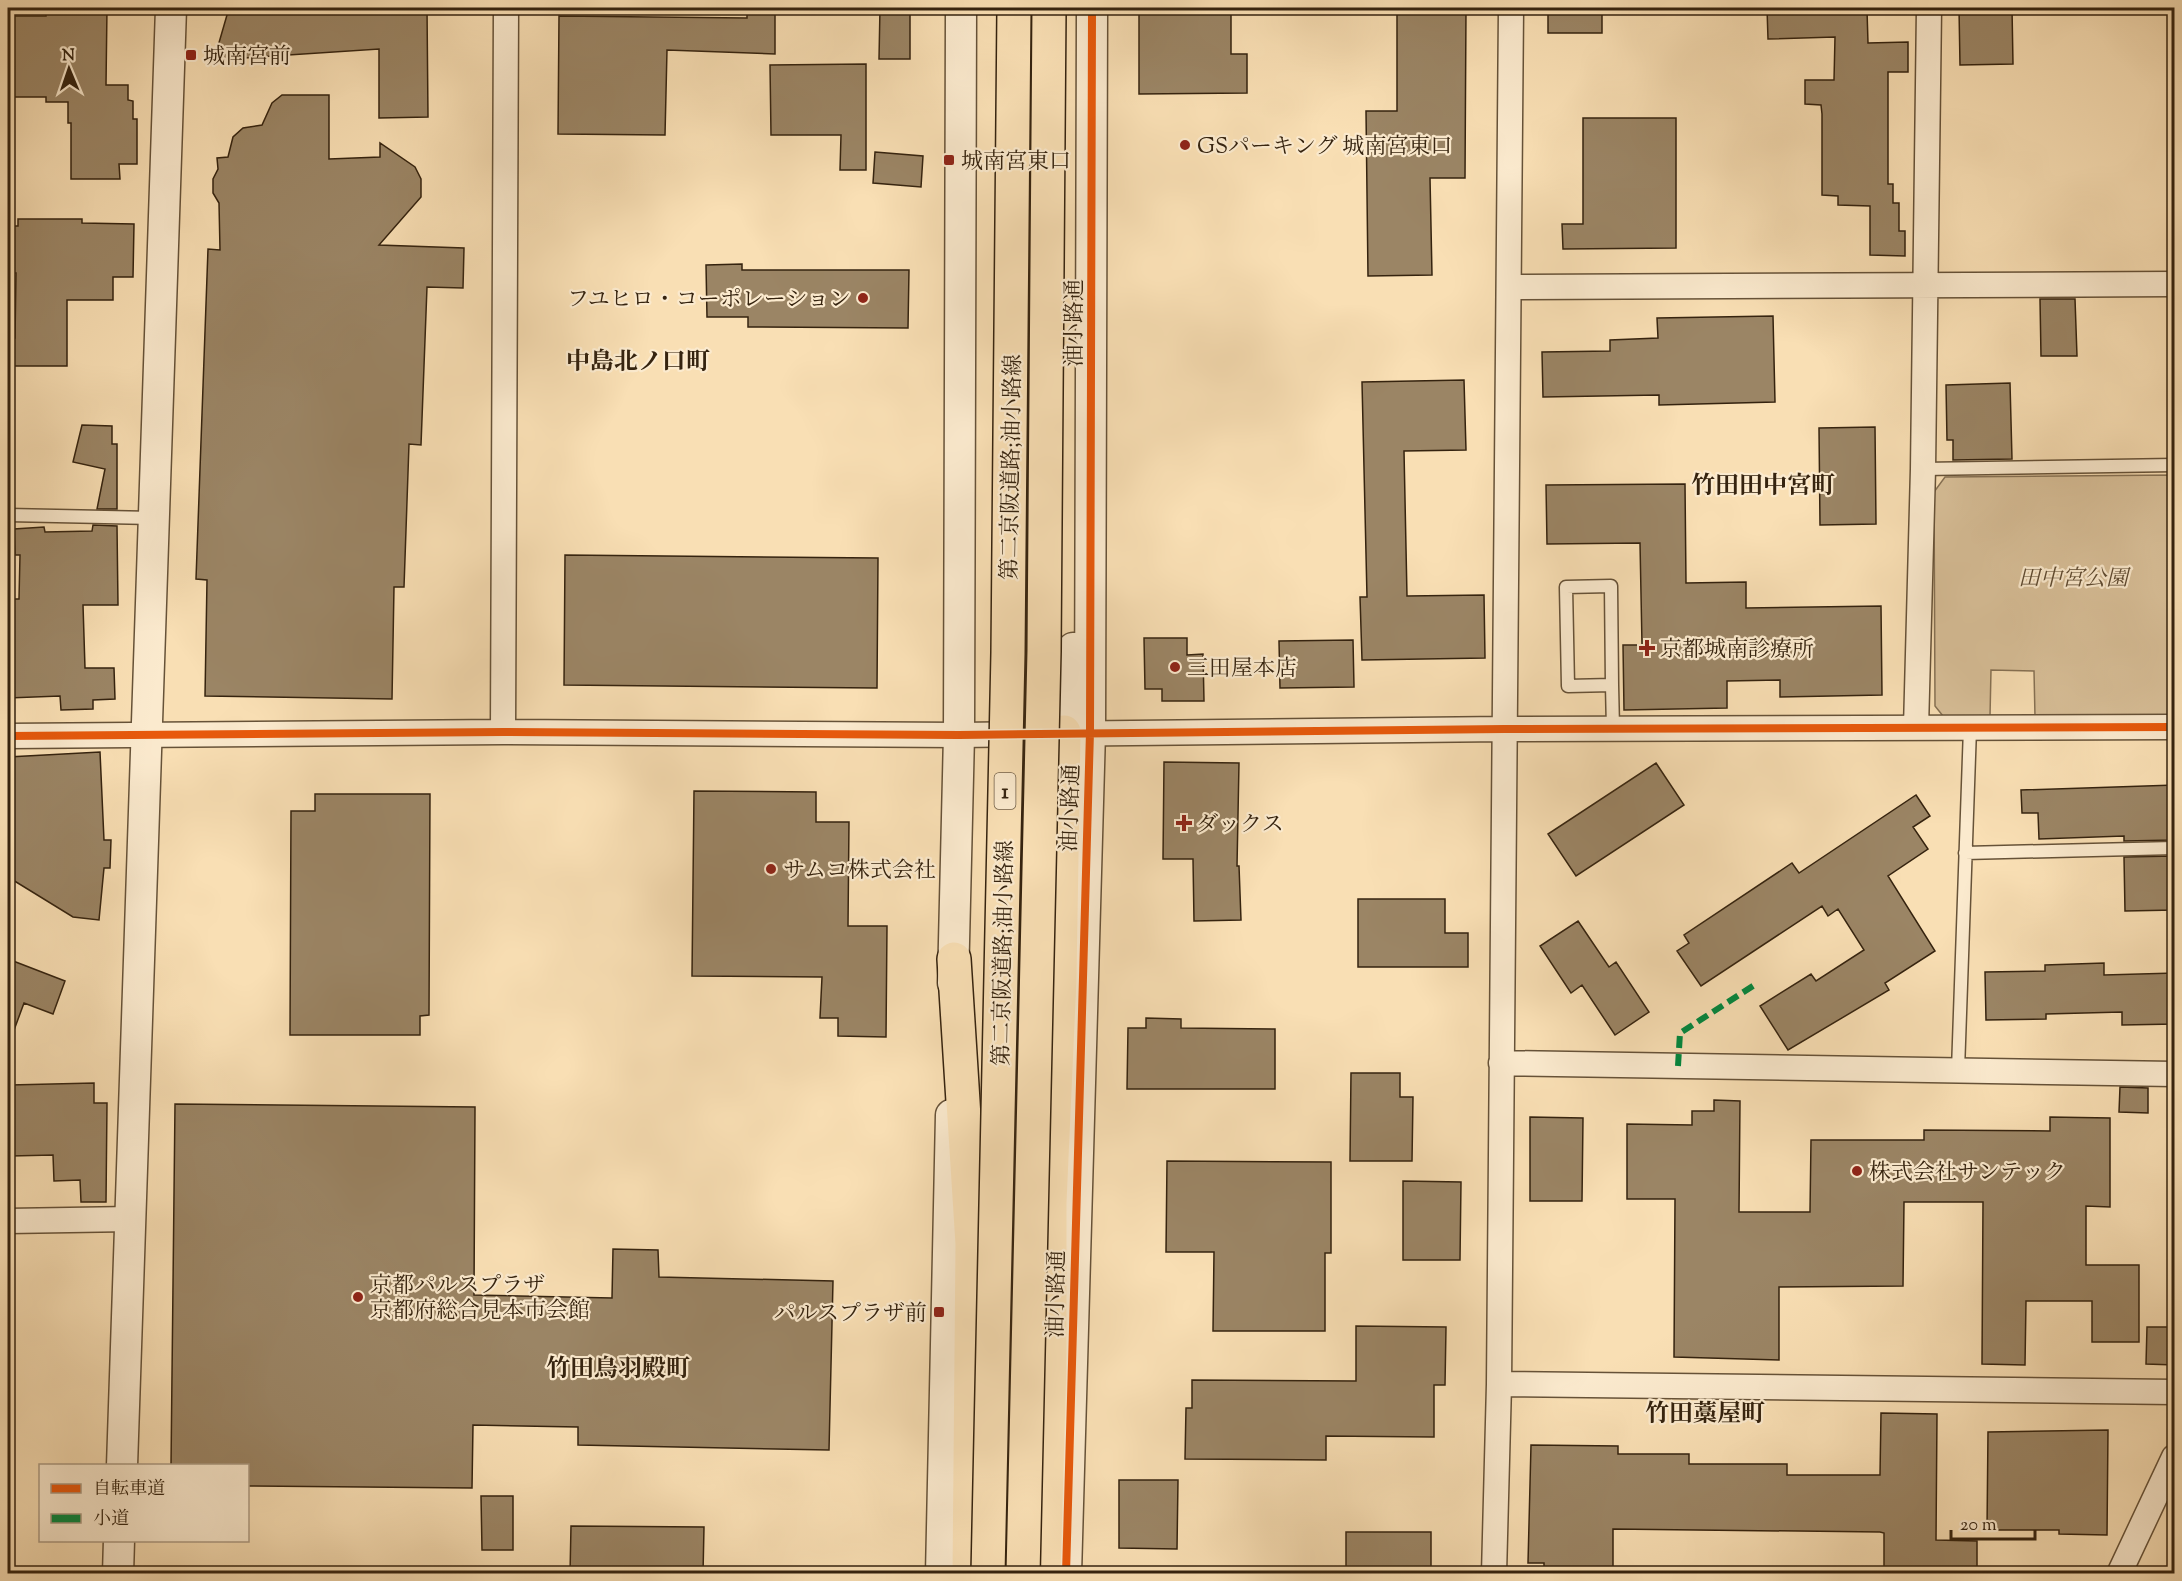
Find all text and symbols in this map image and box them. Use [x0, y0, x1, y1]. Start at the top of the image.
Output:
north arrow [39, 39, 99, 99]
place label: 城南宮前 [203, 42, 291, 74]
text: N [62, 45, 76, 68]
marker: 城南宮前 [184, 48, 198, 62]
place label: GSパーキング 城南宮東口 [1197, 132, 1452, 164]
marker: GSパーキング 城南宮東口 [1178, 138, 1192, 152]
place label: 城南宮東口 [961, 147, 1071, 179]
marker: 城南宮東口 [942, 153, 956, 167]
street label: 油小路通 [1060, 279, 1092, 367]
place label: フユヒロ・コーポレーション [567, 285, 851, 317]
marker: フユヒロ・コーポレーション [856, 291, 870, 305]
district label: 中島北ノ口町 [566, 346, 710, 380]
street label: 第二京阪道路;油小路線 [995, 354, 1031, 580]
district label: 竹田田中宮町 [1691, 470, 1835, 504]
park label: 田中宮公園 [2018, 564, 2131, 596]
place label: 京都城南診療所 [1660, 635, 1814, 667]
marker: 京都城南診療所 [1638, 639, 1656, 657]
place label: 三田屋本店 [1187, 654, 1297, 686]
marker: 三田屋本店 [1168, 660, 1182, 674]
street label: 油小路通 [1054, 764, 1090, 853]
road number: 1 [994, 773, 1016, 809]
place label: ダックス [1196, 810, 1284, 842]
marker: ダックス [1177, 816, 1191, 830]
street label: 第二京阪道路;油小路線 [987, 840, 1023, 1066]
place label: サムコ株式会社 [783, 856, 936, 888]
marker: サムコ株式会社 [764, 862, 778, 876]
place label: 株式会社サンテック [1869, 1158, 2066, 1190]
marker: 株式会社サンテック [1850, 1164, 1864, 1178]
street label: 油小路通 [1041, 1250, 1075, 1338]
place label: 京都パルスプラザ 京都府総合見本市会館 [370, 1271, 590, 1328]
marker: 京都パルスプラザ 京都府総合見本市会館 [351, 1290, 365, 1304]
place label: パルスプラザ前 [774, 1299, 927, 1331]
marker: パルスプラザ前 [932, 1305, 946, 1319]
district label: 竹田鳥羽殿町 [546, 1353, 690, 1387]
district label: 竹田藁屋町 [1645, 1398, 1765, 1432]
legend [39, 1464, 249, 1542]
text: 自転車道 [93, 1477, 165, 1503]
scale bar [1951, 1503, 2035, 1541]
text: 小道 [93, 1507, 129, 1533]
text: 20 m [1960, 1513, 1997, 1539]

